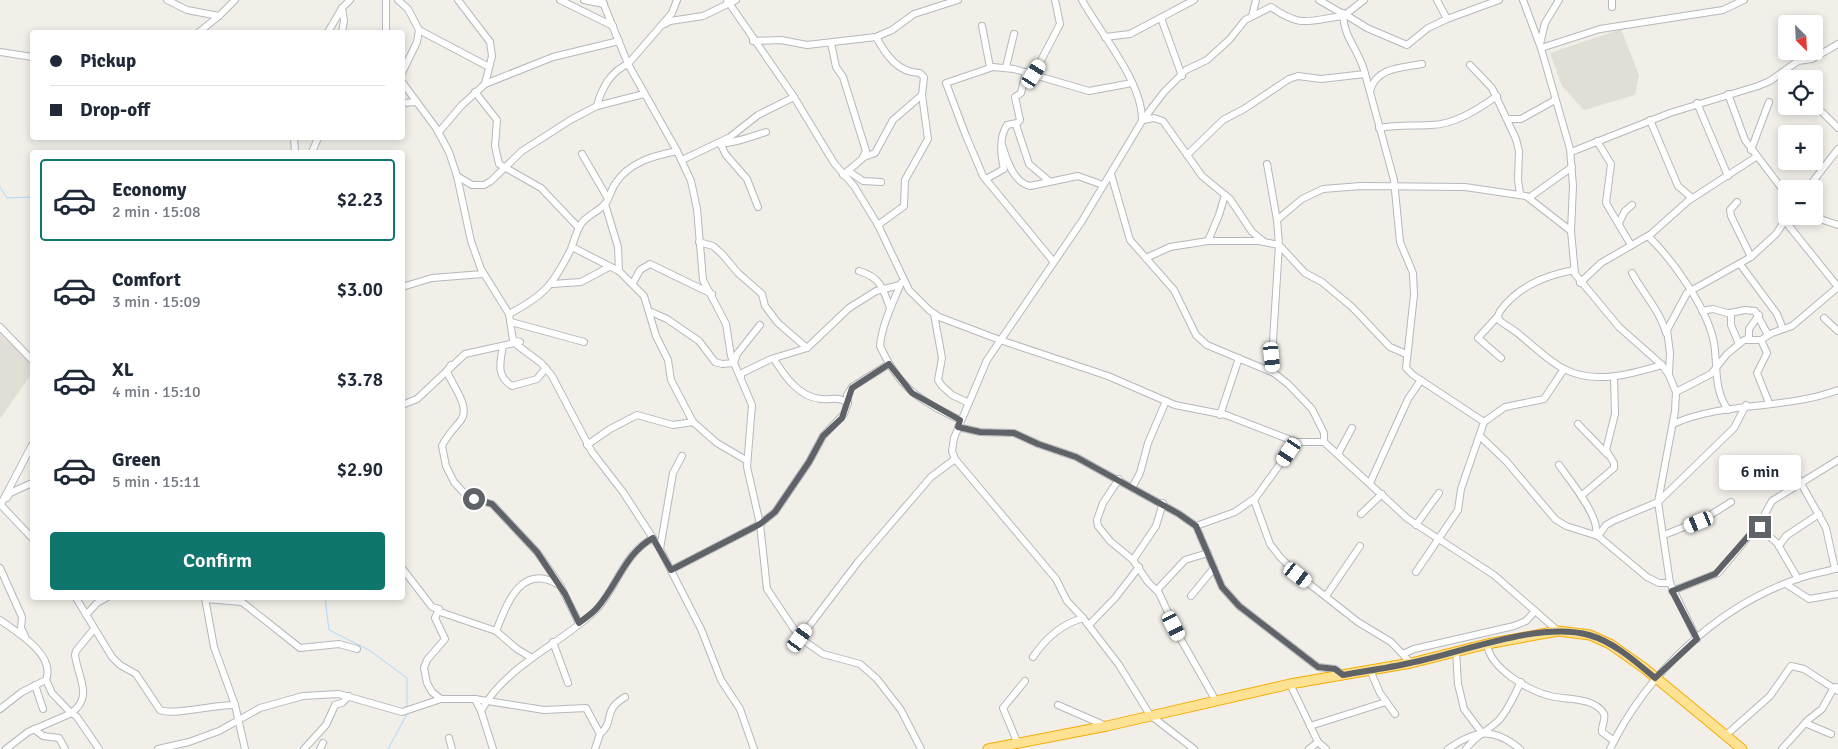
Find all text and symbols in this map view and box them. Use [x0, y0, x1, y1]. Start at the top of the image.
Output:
north arrow [1778, 15, 1822, 60]
map controls [1778, 15, 1823, 225]
text: Pickup [80, 49, 136, 73]
car [1019, 57, 1048, 91]
button: locate [1778, 70, 1823, 115]
text: Drop-off [80, 98, 150, 122]
button: + [1778, 125, 1823, 170]
icon: car [52, 178, 97, 223]
text: Economy [112, 178, 186, 202]
button: − [1778, 180, 1823, 225]
text: $2.23 [337, 188, 383, 212]
text: 2 min · 15:08 [112, 202, 201, 222]
icon: car [52, 268, 97, 313]
text: Comfort [112, 268, 181, 292]
text: $3.00 [337, 278, 383, 302]
text: 3 min · 15:09 [112, 292, 201, 312]
car [1262, 341, 1281, 373]
icon: car [52, 358, 97, 403]
text: XL [112, 358, 134, 382]
text: $3.78 [337, 368, 383, 392]
text: 4 min · 15:10 [112, 382, 201, 402]
car [1274, 435, 1303, 469]
icon: car [52, 448, 97, 493]
text: Green [112, 448, 161, 472]
callout: 6 min [1719, 454, 1801, 490]
text: $2.90 [337, 458, 383, 482]
text: 6 min [1741, 462, 1779, 482]
text: 5 min · 15:11 [112, 472, 201, 492]
route start [463, 488, 485, 510]
car [1682, 509, 1715, 535]
route end [1749, 516, 1771, 538]
button: Confirm [50, 532, 385, 590]
car [1281, 560, 1314, 590]
car [1160, 609, 1187, 643]
car [785, 621, 814, 655]

